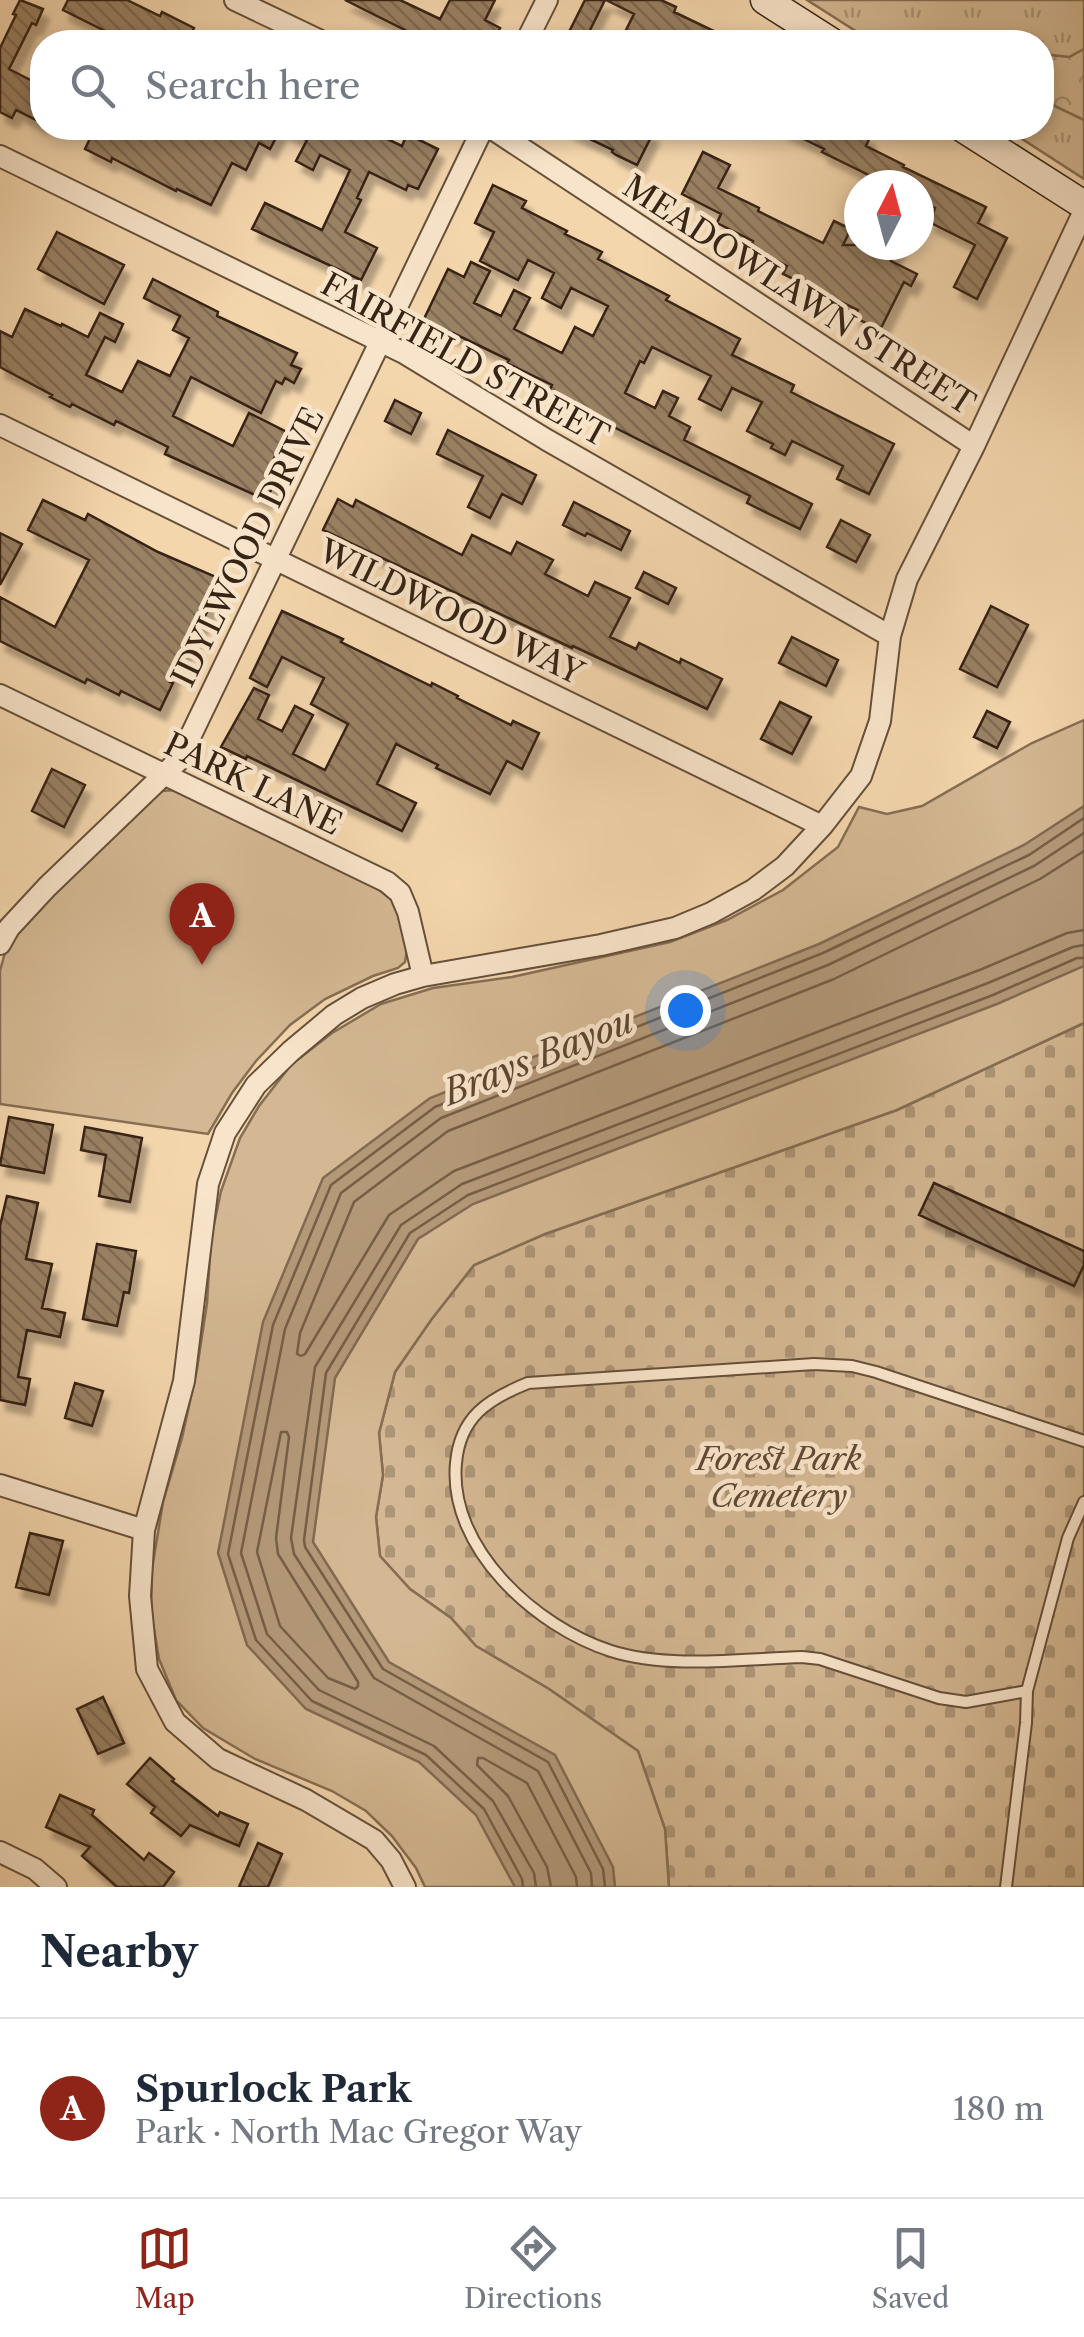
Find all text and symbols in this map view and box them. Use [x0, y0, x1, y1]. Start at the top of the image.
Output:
search box [30, 30, 1054, 140]
icon: search [65, 58, 120, 113]
text: Search here [145, 62, 360, 109]
street label: MEADOWLAWN STREET [616, 166, 982, 423]
north arrow [844, 170, 934, 260]
street label: FAIRFIELD STREET [315, 264, 616, 455]
street label: IDYLWOOD DRIVE [163, 401, 332, 692]
street label: WILDWOOD WAY [312, 530, 591, 693]
street label: PARK LANE [158, 724, 348, 843]
pin: A [170, 882, 234, 965]
your location [660, 985, 711, 1036]
water label: Brays Bayou [434, 999, 640, 1115]
park label: Forest Park Cemetery [693, 1439, 862, 1515]
text: Nearby [40, 1926, 198, 1978]
text: Spurlock Park [135, 2065, 412, 2112]
text: A [60, 2089, 85, 2128]
text: 180 m [953, 2089, 1044, 2128]
text: Park · North Mac Gregor Way [135, 2112, 582, 2151]
tab: Map [135, 2221, 195, 2315]
tab: Directions [464, 2221, 602, 2315]
tab: Saved [872, 2221, 949, 2315]

